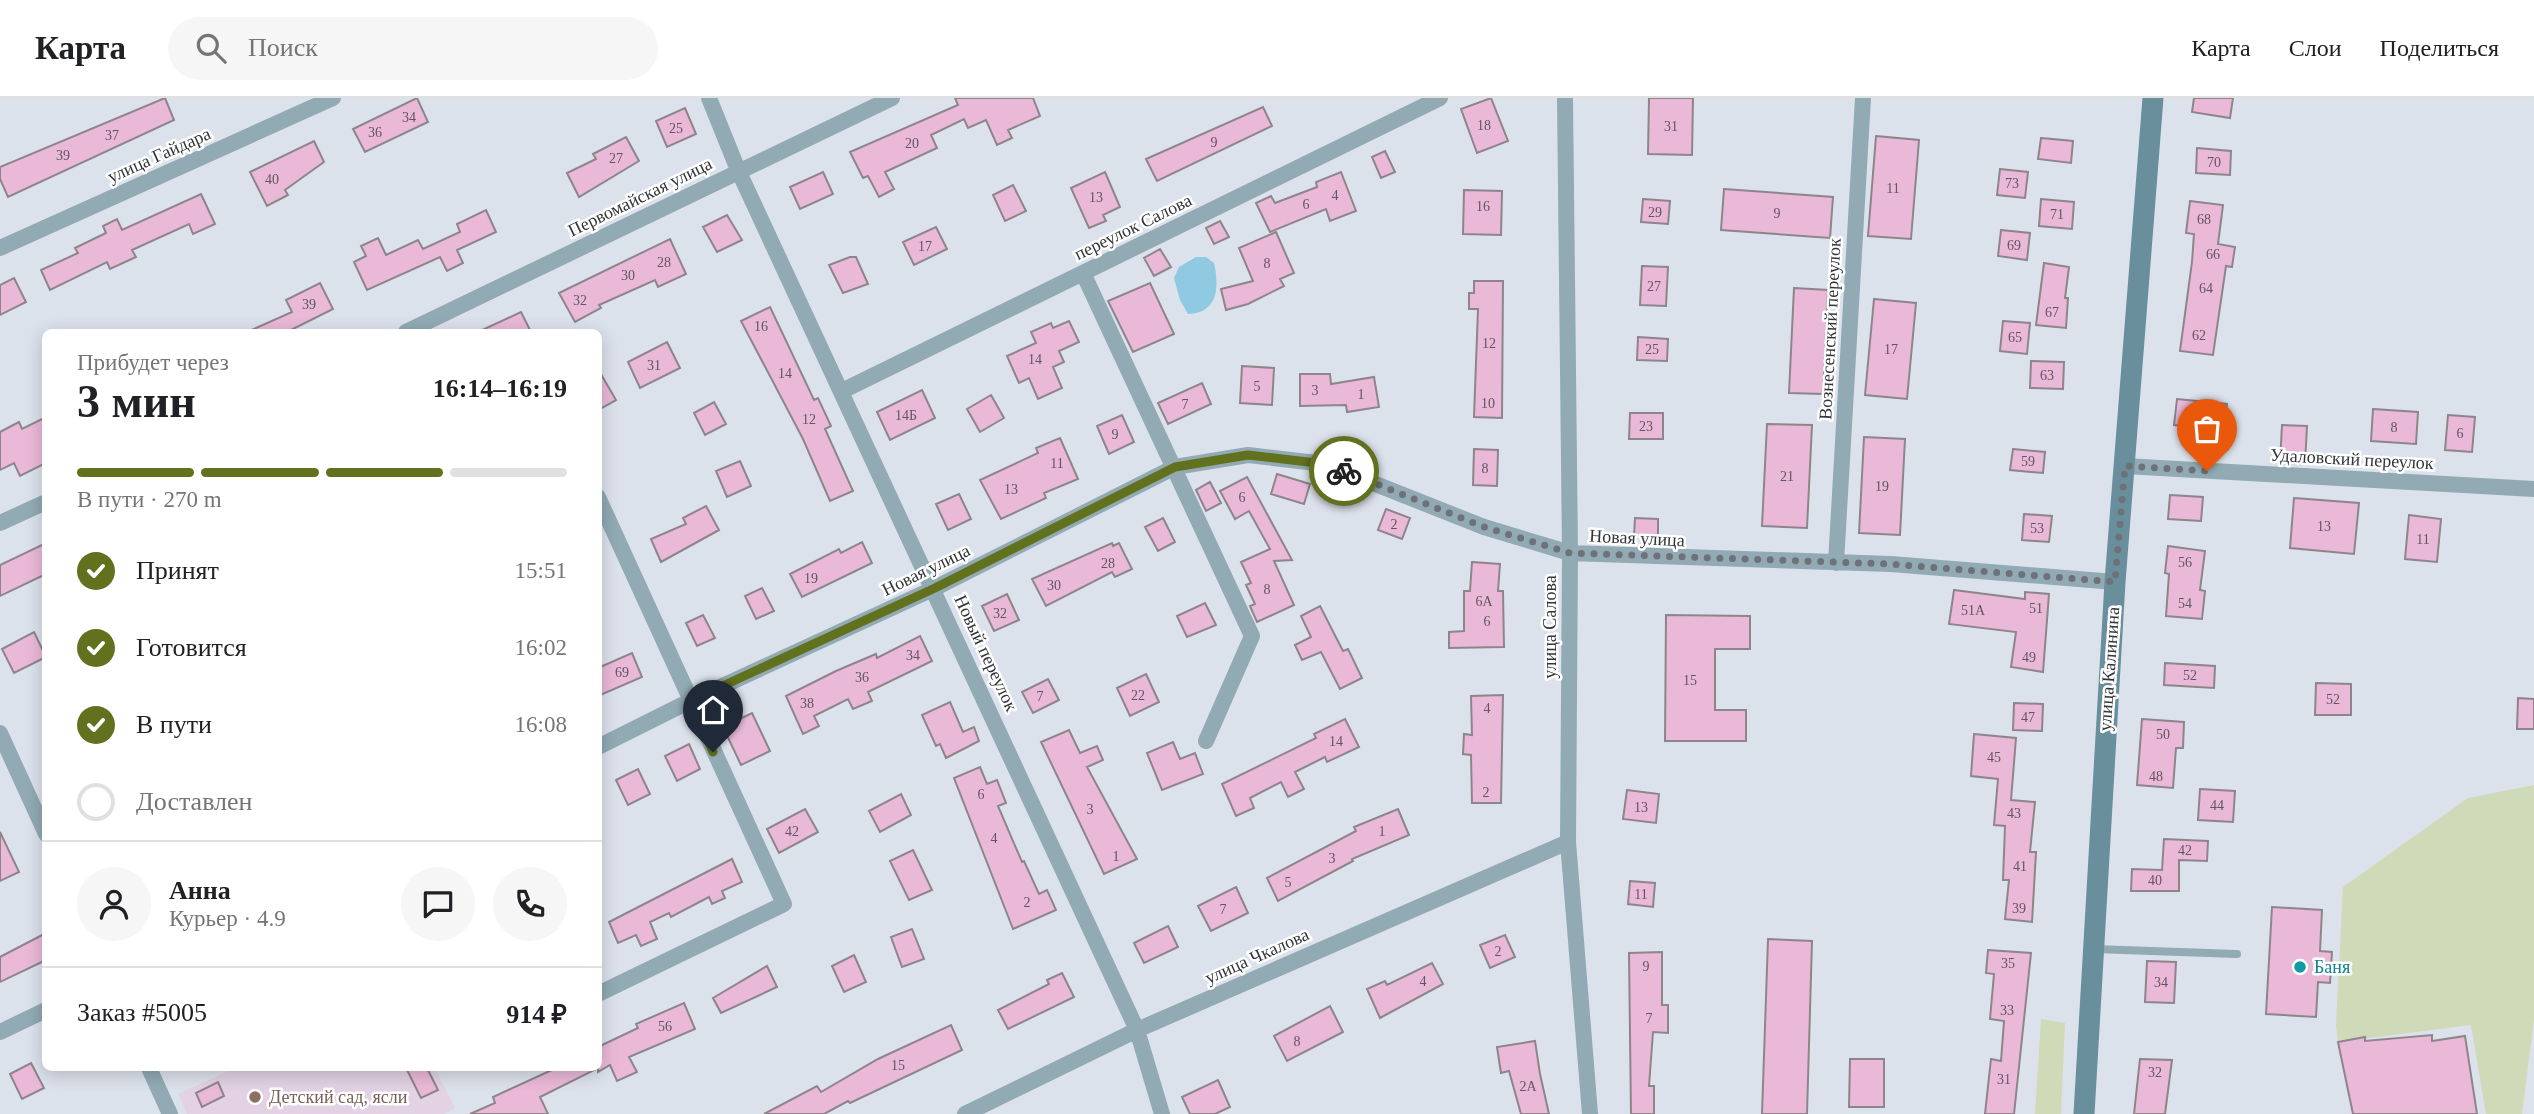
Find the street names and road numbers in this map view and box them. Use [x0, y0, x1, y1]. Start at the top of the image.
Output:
street label: улица Гайдара [104, 123, 214, 187]
street label: Первомайская улица [565, 153, 715, 241]
street label: переулок Салова [1071, 190, 1195, 264]
street label: Вознесенский переулок [1815, 238, 1845, 420]
street label: Удаловский переулок [2270, 445, 2434, 473]
street label: Новая улица [1589, 526, 1685, 550]
street label: Новая улица [879, 540, 973, 600]
street label: улица Салова [1540, 575, 1560, 679]
street label: Новый переулок [950, 592, 1022, 714]
street label: улица Калинина [2095, 606, 2123, 732]
street label: улица Чкалова [1202, 924, 1312, 988]

